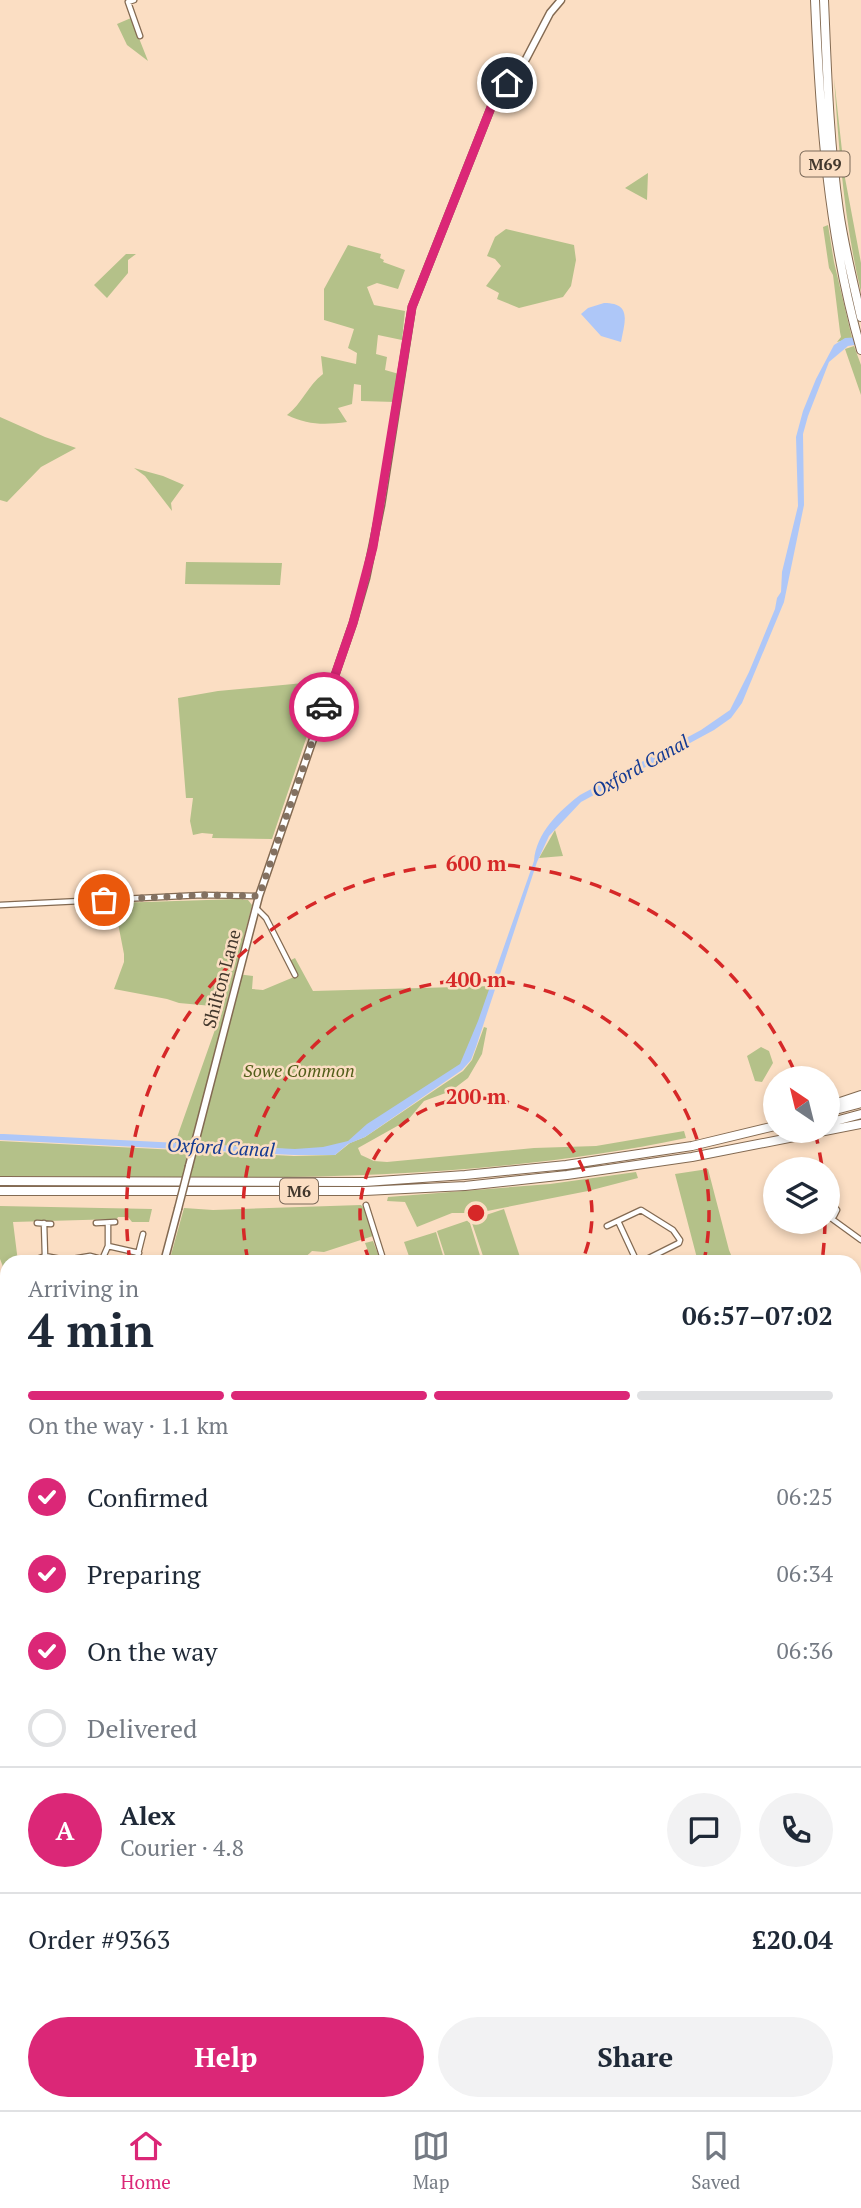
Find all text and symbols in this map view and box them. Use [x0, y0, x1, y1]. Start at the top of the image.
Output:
pin [477, 53, 537, 113]
icon: home [488, 64, 526, 102]
road number: M69 [800, 152, 850, 176]
courier [289, 672, 359, 742]
icon: car [305, 688, 343, 726]
water label: Oxford Canal [587, 728, 694, 803]
text: 600 m [446, 849, 507, 877]
pin [74, 870, 134, 930]
icon: bag [85, 881, 123, 919]
street label: Shilton Lane [196, 927, 246, 1031]
text: 400 m [446, 965, 507, 993]
park label: Sowe Common [243, 1058, 355, 1082]
north arrow [763, 1066, 840, 1143]
map controls [763, 1066, 840, 1234]
text: 200 m [446, 1082, 507, 1110]
water label: Oxford Canal [167, 1131, 276, 1162]
button: layers [763, 1157, 840, 1234]
road number: M6 [280, 1178, 318, 1204]
centre of rings [464, 1201, 488, 1225]
text: Arriving in [28, 1273, 139, 1304]
text: 06:57–07:02 [682, 1298, 833, 1332]
text: 4 min [28, 1299, 154, 1360]
text: On the way · 1.1 km [28, 1410, 228, 1441]
icon: check [28, 1478, 66, 1516]
text: Confirmed [87, 1480, 208, 1514]
text: 06:25 [776, 1481, 833, 1512]
icon: check [28, 1555, 66, 1593]
text: Preparing [87, 1557, 200, 1591]
text: 06:34 [776, 1558, 833, 1589]
icon: check [28, 1632, 66, 1670]
text: On the way [87, 1634, 218, 1668]
text: 06:36 [776, 1635, 833, 1666]
text: Delivered [87, 1711, 197, 1745]
button: chat [667, 1793, 741, 1867]
button: phone [759, 1793, 833, 1867]
text: Alex [120, 1798, 176, 1832]
text: A [56, 1813, 74, 1847]
text: Courier · 4.8 [120, 1832, 244, 1863]
text: Order #9363 [28, 1922, 170, 1956]
text: £20.04 [752, 1922, 833, 1956]
button: Help [28, 2017, 424, 2097]
button: Share [438, 2017, 833, 2097]
tab: Home [121, 2127, 171, 2194]
tab: Map [412, 2127, 450, 2194]
tab: Saved [691, 2127, 740, 2194]

